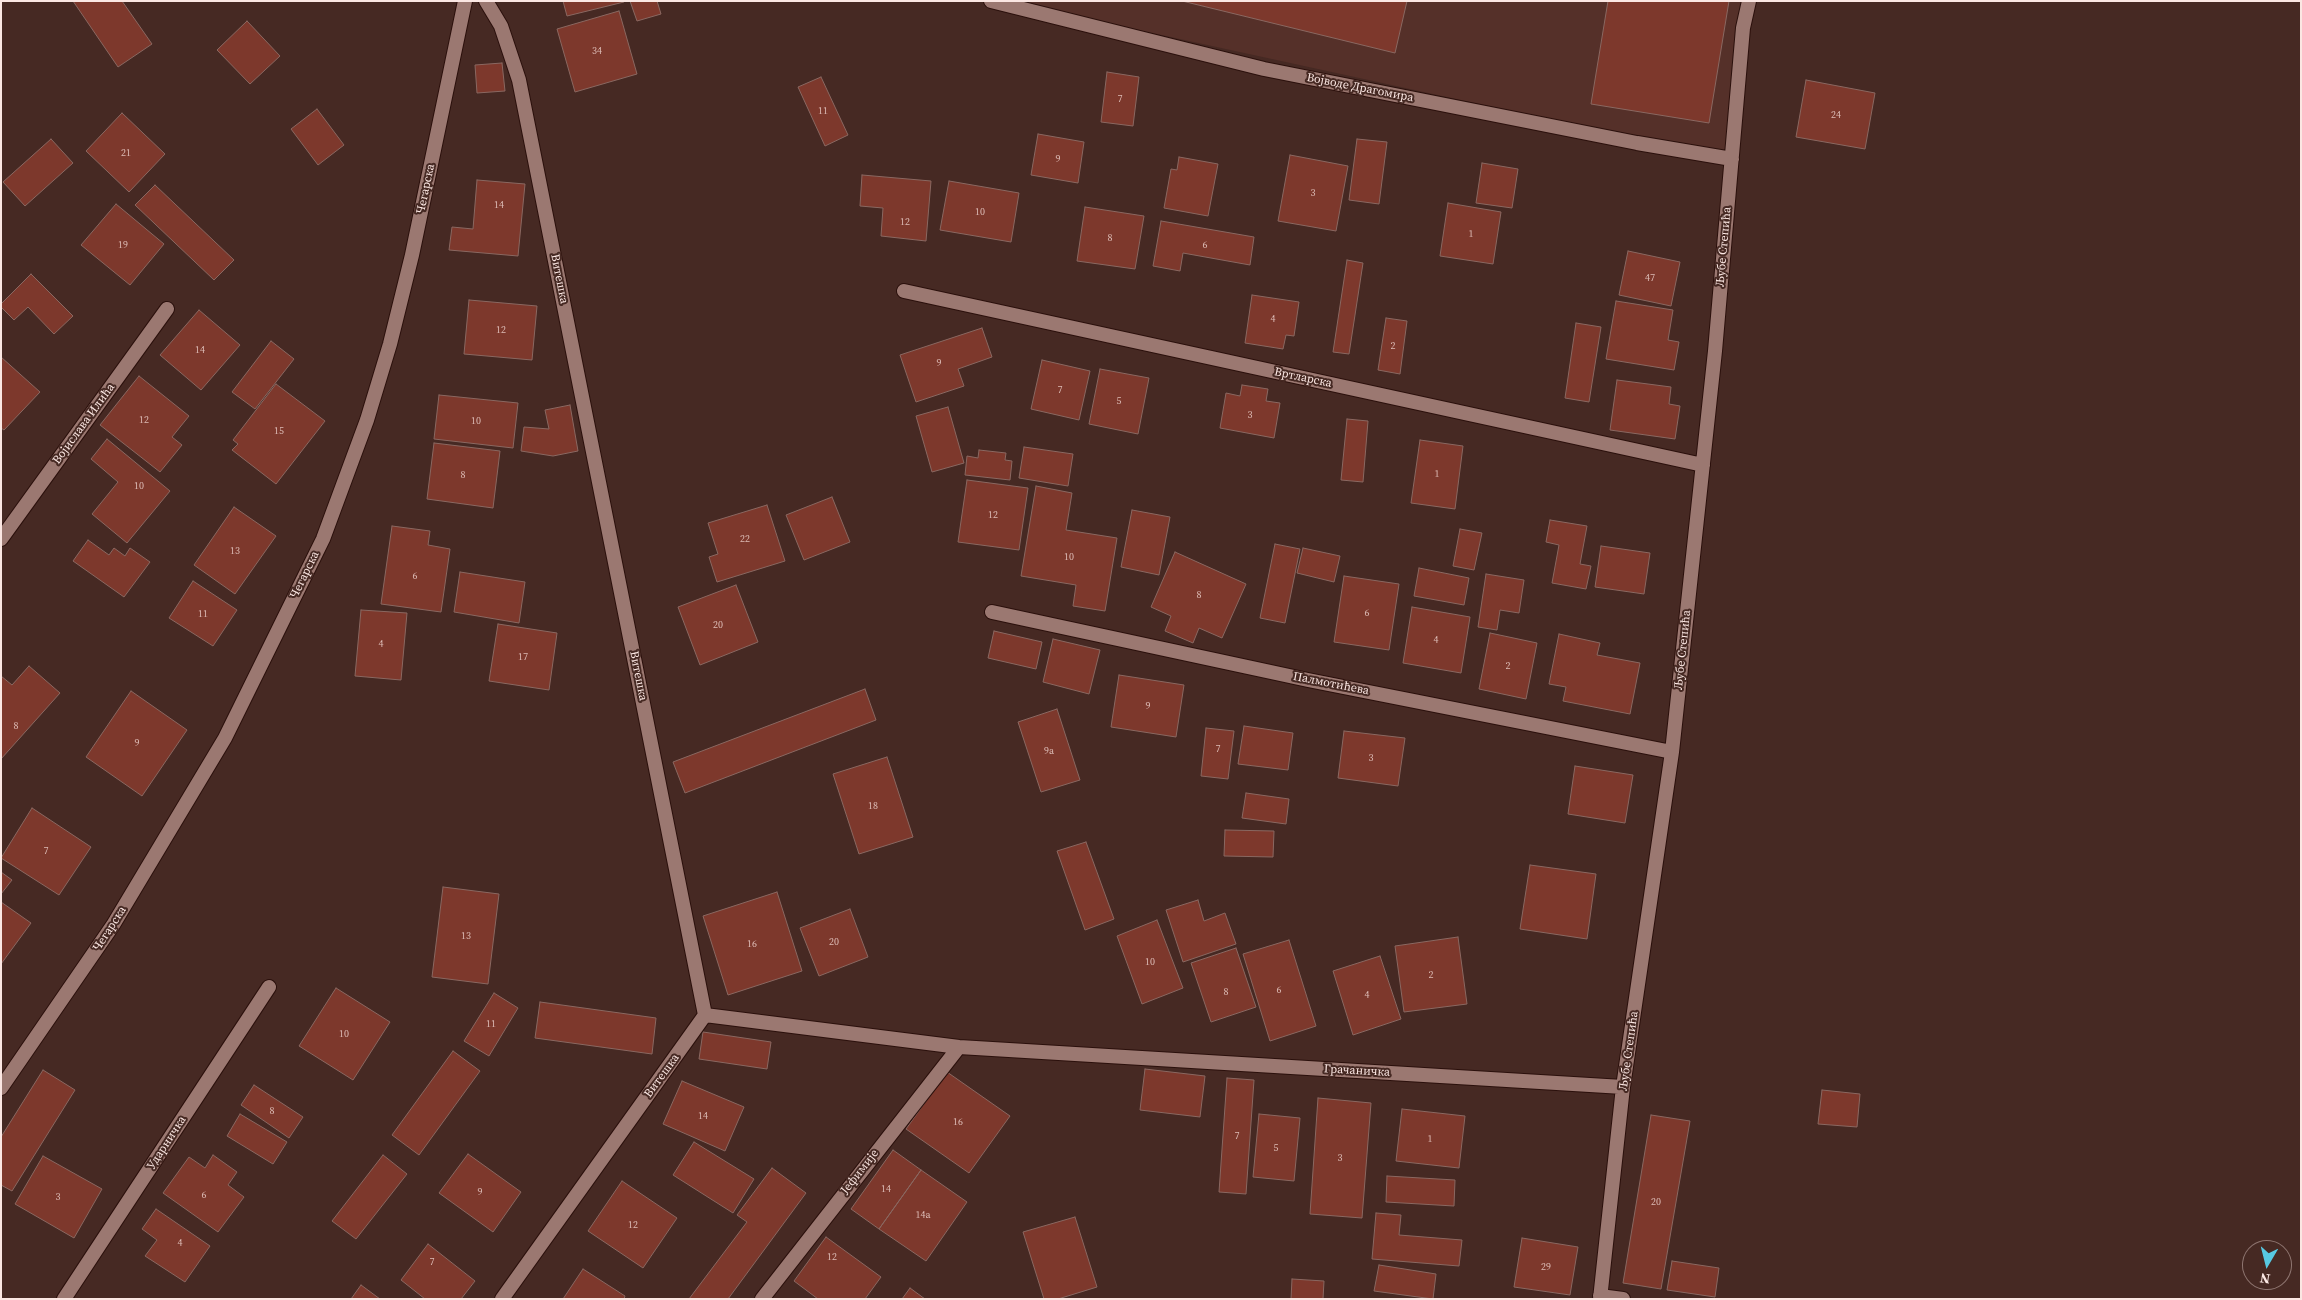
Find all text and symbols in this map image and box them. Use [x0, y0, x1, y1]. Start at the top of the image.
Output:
house number: 34 [592, 45, 602, 57]
street label: Војводе Драгомира [1305, 71, 1415, 105]
house number: 7 [1118, 93, 1122, 105]
house number: 11 [818, 105, 828, 117]
house number: 24 [1831, 109, 1841, 121]
house number: 21 [121, 147, 131, 159]
house number: 9 [1056, 153, 1060, 165]
street label: Чегарска [414, 163, 438, 215]
house number: 3 [1311, 187, 1315, 199]
house number: 14 [494, 199, 504, 211]
house number: 10 [975, 206, 985, 218]
street label: Љубе Степића [1713, 206, 1735, 288]
house number: 12 [900, 216, 910, 228]
house number: 1 [1469, 228, 1473, 240]
house number: 8 [1108, 232, 1112, 244]
house number: 19 [118, 239, 128, 251]
house number: 6 [1203, 239, 1207, 251]
street label: Витешка [547, 253, 571, 305]
house number: 47 [1645, 272, 1655, 284]
house number: 4 [1271, 313, 1275, 325]
house number: 12 [496, 324, 506, 336]
house number: 2 [1391, 340, 1395, 352]
house number: 14 [195, 344, 205, 356]
house number: 9 [937, 357, 941, 369]
street label: Вртларска [1273, 365, 1333, 391]
street label: Војислава Илића [50, 381, 118, 467]
house number: 7 [1058, 384, 1062, 396]
house number: 5 [1117, 395, 1121, 407]
house number: 3 [1248, 409, 1252, 421]
house number: 12 [139, 414, 149, 426]
house number: 10 [471, 415, 481, 427]
house number: 15 [274, 425, 284, 437]
house number: 1 [1435, 468, 1439, 480]
house number: 8 [461, 469, 465, 481]
house number: 10 [134, 480, 144, 492]
house number: 12 [988, 509, 998, 521]
house number: 22 [740, 533, 750, 545]
house number: 13 [230, 545, 240, 557]
street label: Чегарска [287, 549, 323, 601]
house number: 10 [1064, 551, 1074, 563]
house number: 6 [413, 570, 417, 582]
house number: 8 [1197, 589, 1201, 601]
house number: 6 [1365, 607, 1369, 619]
house number: 11 [198, 608, 208, 620]
street label: Љубе Степића [1672, 609, 1694, 691]
house number: 20 [713, 619, 723, 631]
house number: 4 [1434, 634, 1438, 646]
house number: 4 [379, 638, 383, 650]
street label: Витешка [626, 650, 650, 702]
house number: 17 [518, 651, 528, 663]
house number: 2 [1506, 660, 1510, 672]
street label: Палмотићева [1292, 670, 1370, 698]
house number: 9 [1146, 700, 1150, 712]
house number: 8 [14, 720, 18, 732]
house number: 9 [135, 737, 139, 749]
house number: 7 [1216, 743, 1220, 755]
house number: 9a [1044, 745, 1054, 757]
house number: 3 [1369, 752, 1373, 764]
house number: 18 [868, 800, 878, 812]
house number: 7 [44, 845, 48, 857]
street label: Чегарска [90, 904, 130, 954]
house number: 13 [461, 930, 471, 942]
house number: 20 [829, 936, 839, 948]
house number: 16 [747, 938, 757, 950]
house number: 10 [1145, 956, 1155, 968]
house number: 2 [1429, 969, 1433, 981]
house number: 6 [1277, 984, 1281, 996]
house number: 8 [1224, 986, 1228, 998]
house number: 4 [1365, 989, 1369, 1001]
street label: Љубе Степића [1616, 1010, 1642, 1092]
house number: 11 [486, 1018, 496, 1030]
house number: 10 [339, 1028, 349, 1040]
street label: Витешка [641, 1051, 683, 1101]
street label: Грачаничка [1324, 1062, 1390, 1080]
house number: 8 [270, 1105, 274, 1117]
house number: 14 [698, 1110, 708, 1122]
street label: Ударничка [144, 1113, 190, 1173]
house number: 16 [953, 1116, 963, 1128]
house number: 7 [1235, 1130, 1239, 1142]
house number: 1 [1428, 1133, 1432, 1145]
house number: 5 [1274, 1142, 1278, 1154]
street label: Јефимије [838, 1147, 882, 1197]
house number: 3 [1338, 1152, 1342, 1164]
house number: 14 [881, 1183, 891, 1195]
house number: 9 [478, 1186, 482, 1198]
house number: 6 [202, 1189, 206, 1201]
house number: 3 [56, 1191, 60, 1203]
house number: 20 [1651, 1196, 1661, 1208]
house number: 14a [915, 1209, 931, 1221]
house number: 12 [628, 1219, 638, 1231]
house number: 4 [178, 1237, 182, 1249]
north arrow [2242, 1240, 2292, 1290]
house number: 12 [827, 1251, 837, 1263]
house number: 7 [430, 1256, 434, 1268]
house number: 29 [1541, 1261, 1551, 1273]
text: N [2259, 1268, 2272, 1289]

